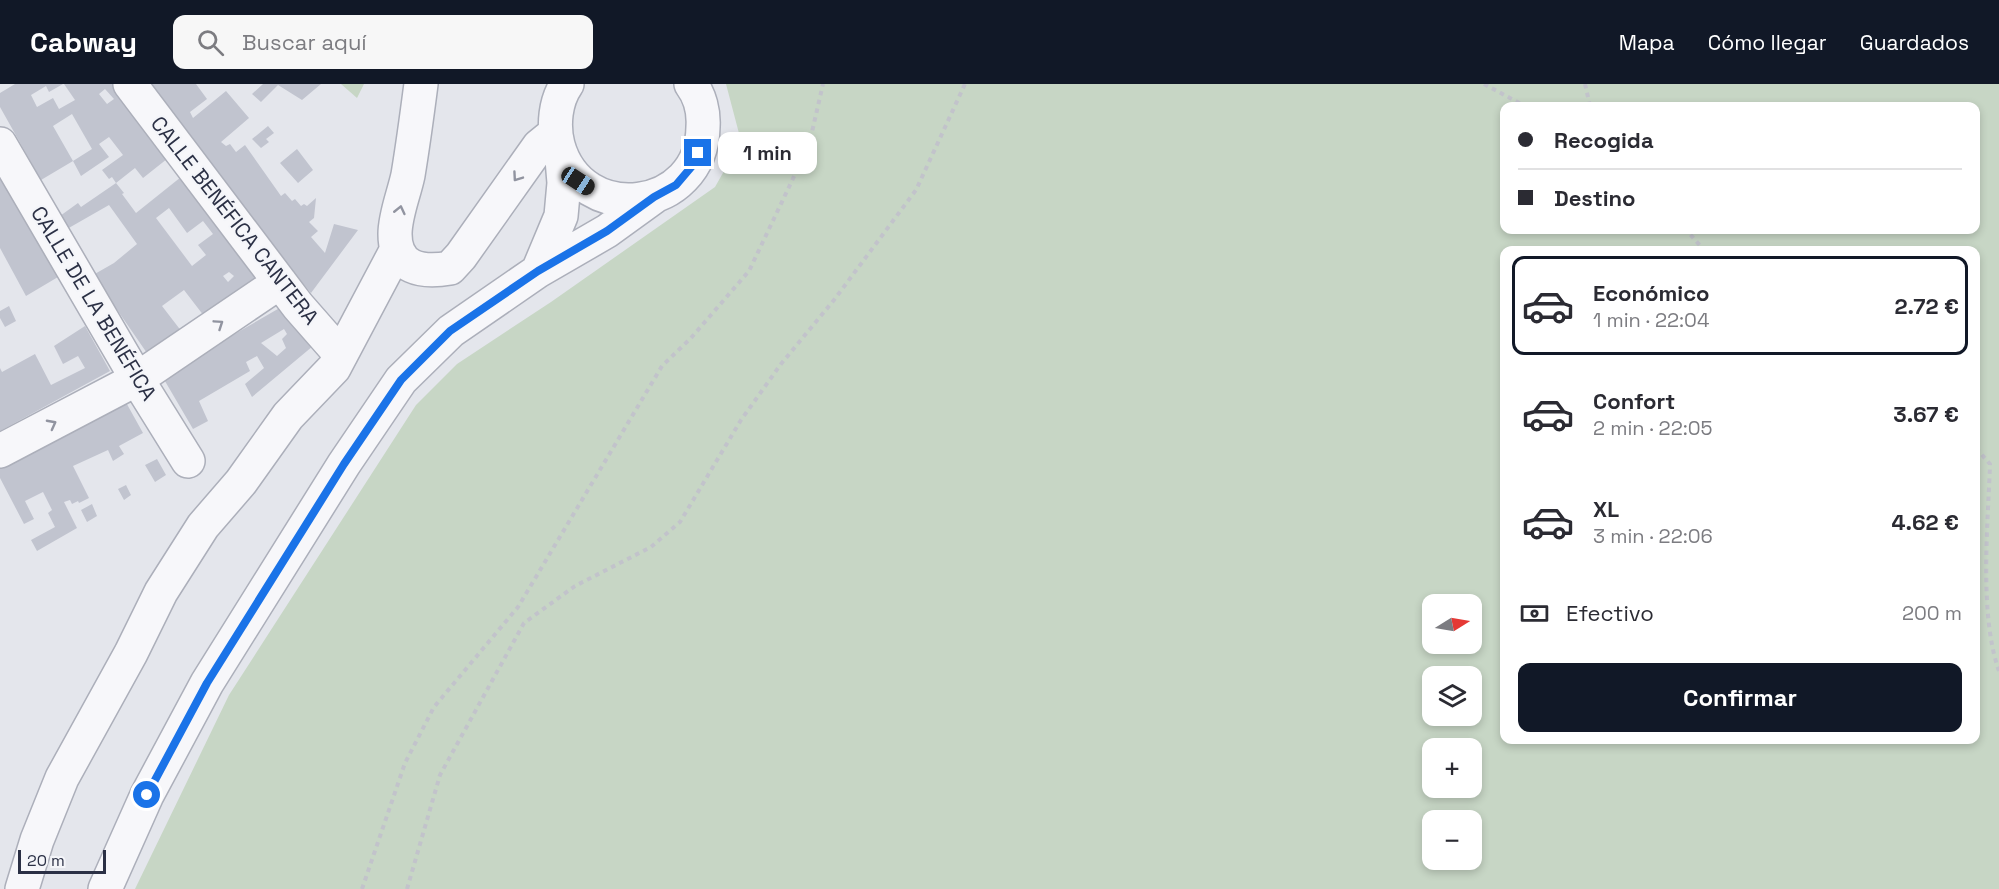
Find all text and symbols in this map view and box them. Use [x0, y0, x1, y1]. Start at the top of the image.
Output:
search box [173, 15, 593, 69]
text: Cabway [30, 24, 137, 60]
icon: search [194, 26, 227, 59]
text: Buscar aquí [242, 28, 367, 56]
text: Mapa [1619, 29, 1675, 56]
text: Cómo llegar [1708, 29, 1827, 56]
text: Guardados [1860, 29, 1969, 56]
street label: CALLE BENÉFICA CANTERA [145, 110, 325, 330]
text: Recogida [1554, 126, 1654, 154]
callout: 1 min [719, 132, 818, 174]
route end [684, 139, 711, 166]
text: 1 min [743, 140, 792, 166]
car [558, 164, 598, 198]
one-way arrow [513, 171, 524, 182]
text: Destino [1554, 184, 1636, 212]
street label: CALLE DE LA BENÉFICA [25, 201, 163, 405]
one-way arrow [393, 205, 406, 215]
icon: car [1521, 279, 1575, 333]
text: Económico [1593, 279, 1710, 307]
text: 2.72 € [1894, 292, 1959, 320]
text: 1 min · 22:04 [1593, 307, 1709, 333]
one-way arrow [212, 320, 223, 331]
icon: car [1521, 387, 1575, 441]
text: Confort [1593, 387, 1675, 415]
text: 3.67 € [1893, 400, 1959, 428]
text: 2 min · 22:05 [1593, 415, 1713, 441]
one-way arrow [45, 420, 56, 431]
icon: car [1521, 495, 1575, 549]
text: XL [1593, 495, 1619, 523]
text: 4.62 € [1892, 508, 1959, 536]
text: 3 min · 22:06 [1593, 523, 1713, 549]
north arrow [1422, 594, 1482, 654]
map controls [1422, 594, 1482, 870]
icon: cash [1518, 597, 1551, 630]
text: Efectivo [1566, 599, 1654, 627]
text: 200 m [1902, 600, 1962, 626]
button: Confirmar [1518, 663, 1962, 732]
button: layers [1422, 666, 1482, 726]
button: + [1422, 738, 1482, 798]
route start [133, 781, 160, 808]
button: − [1422, 810, 1482, 870]
scale bar [18, 847, 106, 874]
text: 20 m [27, 850, 65, 871]

